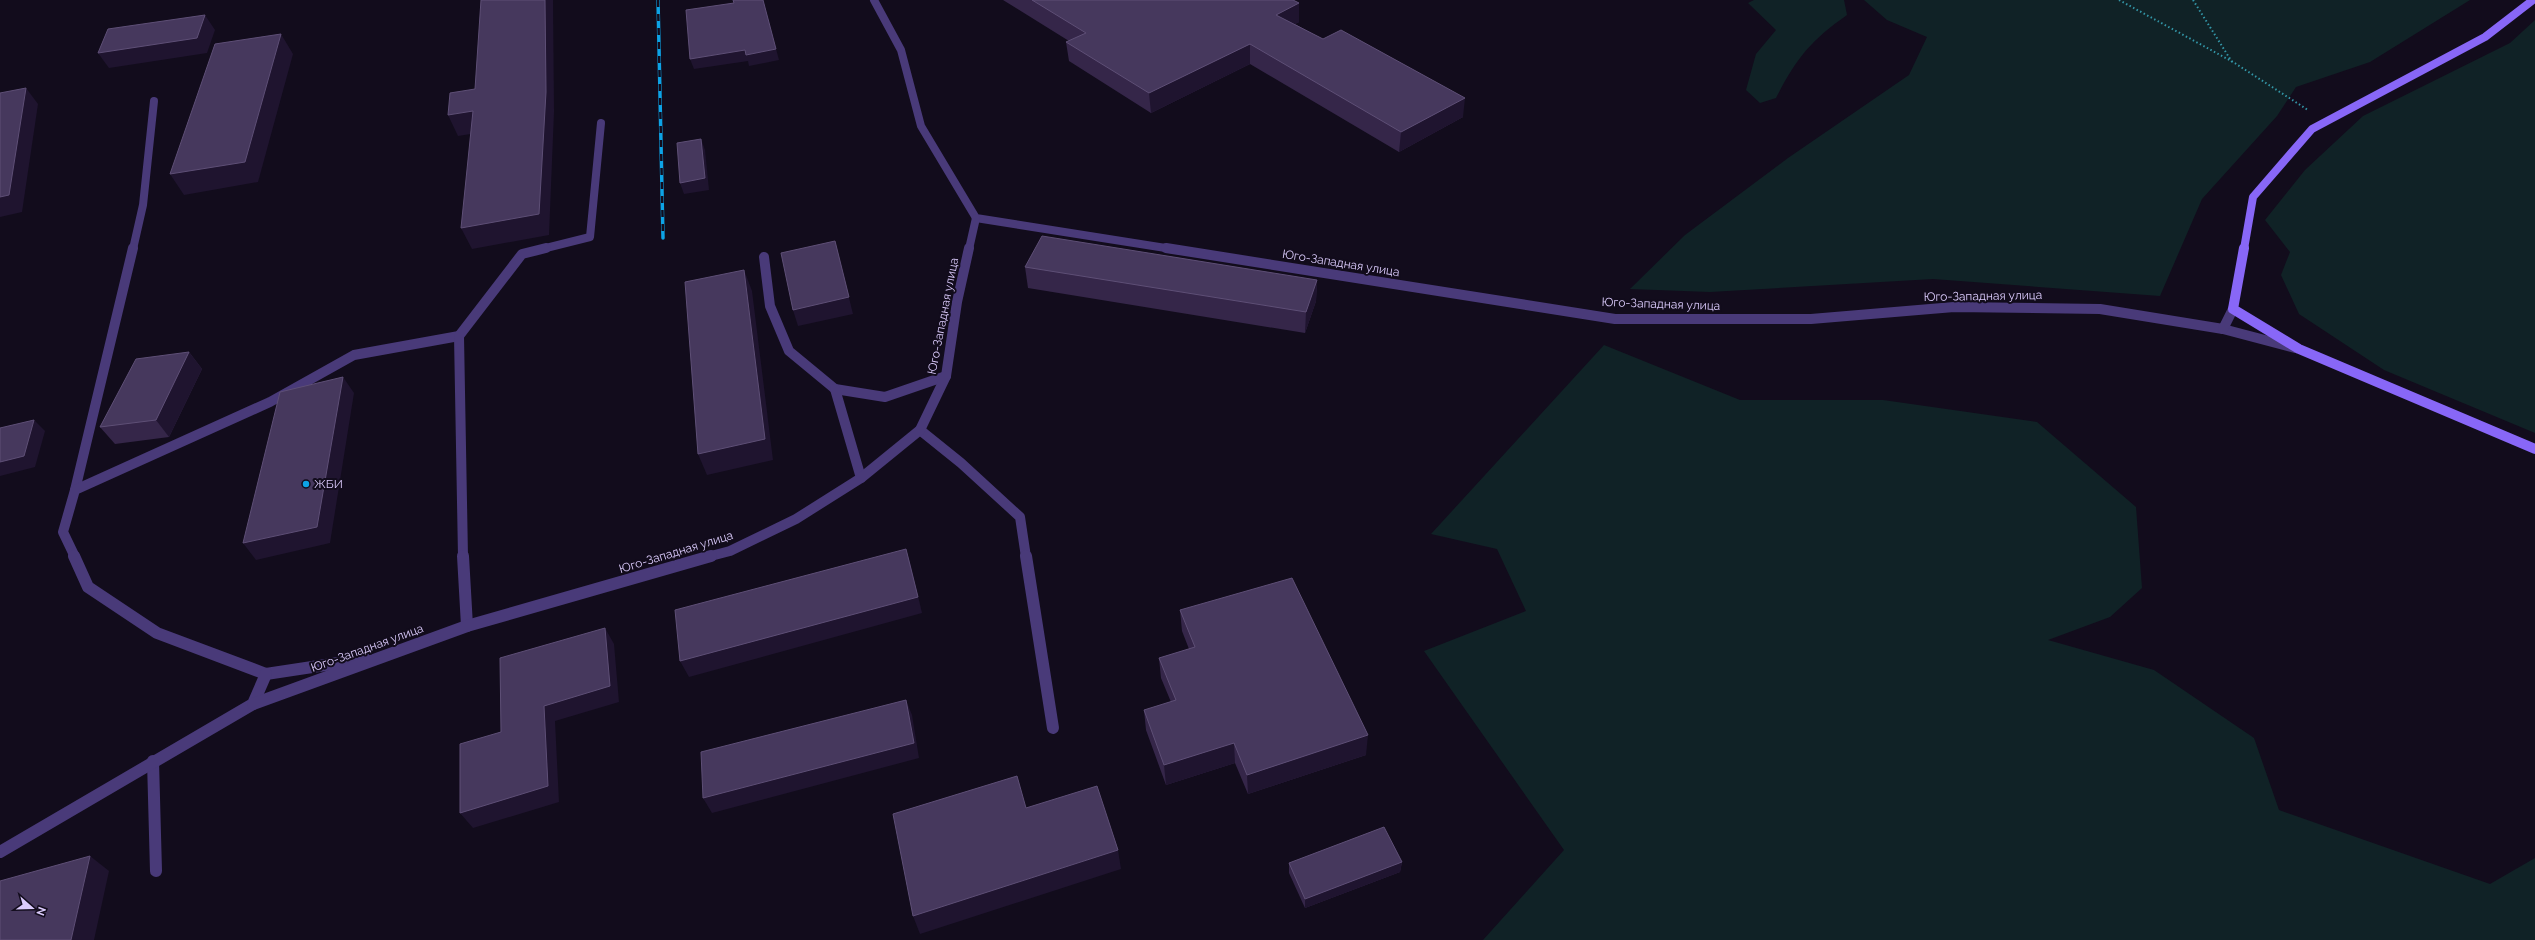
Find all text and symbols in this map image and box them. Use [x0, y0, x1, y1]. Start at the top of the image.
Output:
street label: Юго-Западная улица [1281, 247, 1401, 279]
street label: Юго-Западная улица [925, 256, 961, 376]
street label: Юго-Западная улица [1924, 288, 2042, 304]
street label: Юго-Западная улица [1601, 295, 1721, 313]
place label: ЖБИ [314, 477, 343, 491]
marker: ЖБИ [301, 479, 311, 489]
street label: Юго-Западная улица [617, 528, 735, 576]
street label: Юго-Западная улица [309, 621, 425, 675]
north arrow [12, 888, 52, 928]
text: N [33, 905, 48, 917]

